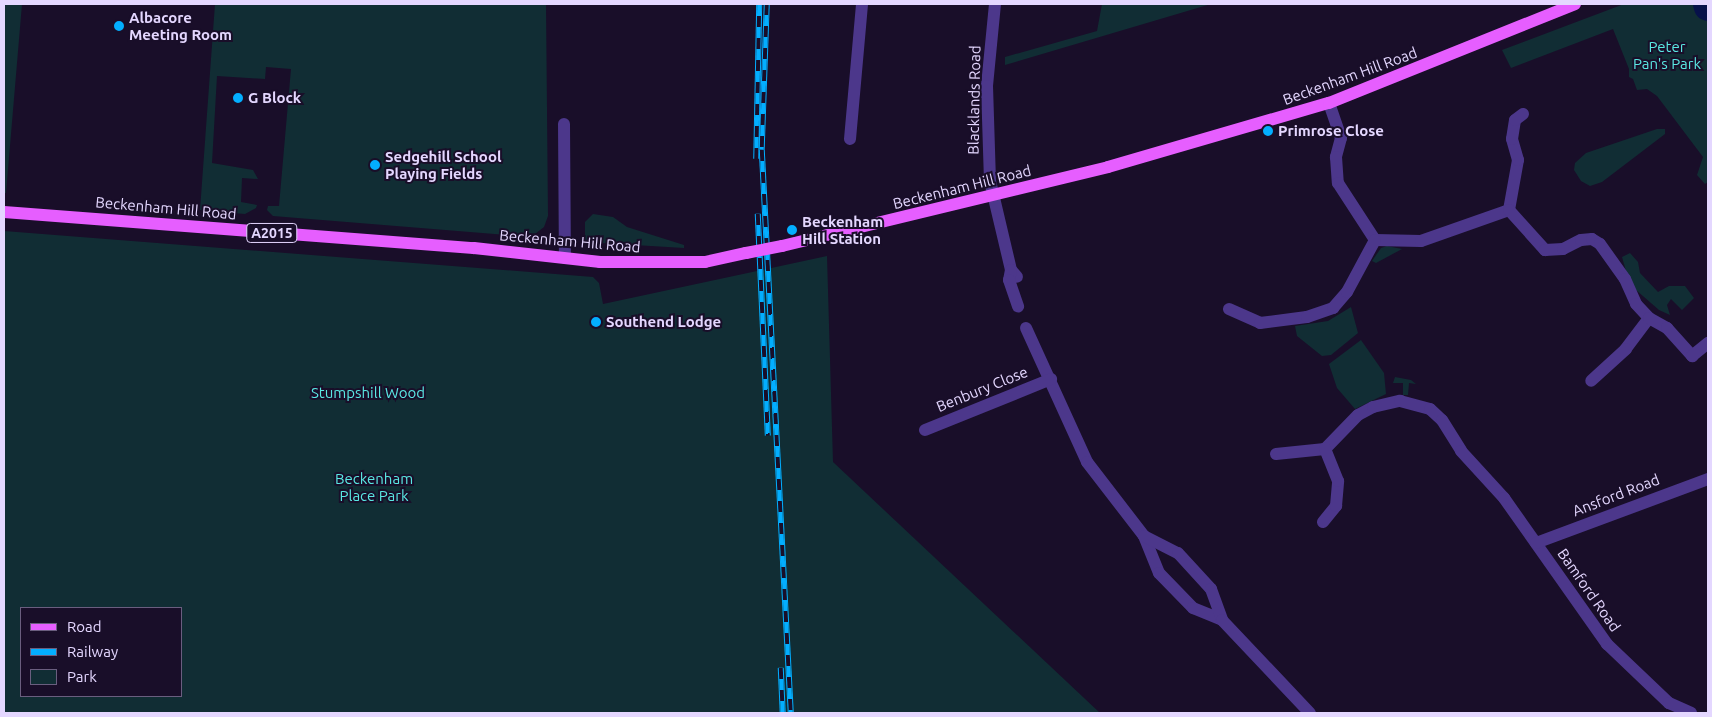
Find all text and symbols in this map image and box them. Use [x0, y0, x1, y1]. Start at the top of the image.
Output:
place label: Albacore Meeting Room [129, 8, 232, 43]
marker: Albacore Meeting Room [113, 20, 125, 32]
park label: Peter Pan's Park [1633, 37, 1701, 72]
street label: Beckenham Hill Road [1280, 43, 1420, 109]
street label: Blacklands Road [964, 45, 984, 155]
place label: G Block [248, 89, 301, 107]
marker: G Block [232, 92, 244, 104]
place label: Primrose Close [1278, 122, 1384, 140]
marker: Primrose Close [1262, 125, 1274, 137]
place label: Sedgehill School Playing Fields [385, 147, 501, 182]
marker: Sedgehill School Playing Fields [369, 159, 381, 171]
street label: Beckenham Hill Road [891, 161, 1033, 213]
street label: Beckenham Hill Road [95, 193, 237, 223]
place label: Beckenham Hill Station [802, 212, 883, 247]
road number: A2015 [246, 222, 298, 244]
marker: Beckenham Hill Station [786, 224, 798, 236]
street label: Beckenham Hill Road [499, 226, 641, 256]
place label: Southend Lodge [606, 313, 721, 331]
marker: Southend Lodge [590, 316, 602, 328]
street label: Benbury Close [934, 362, 1030, 416]
park label: Stumpshill Wood [311, 384, 425, 402]
park label: Beckenham Place Park [335, 469, 413, 504]
street label: Ansford Road [1570, 470, 1662, 520]
street label: Bamford Road [1554, 545, 1624, 635]
legend [20, 607, 182, 697]
text: Road [67, 618, 102, 635]
text: Railway [67, 643, 118, 660]
text: Park [67, 668, 97, 685]

